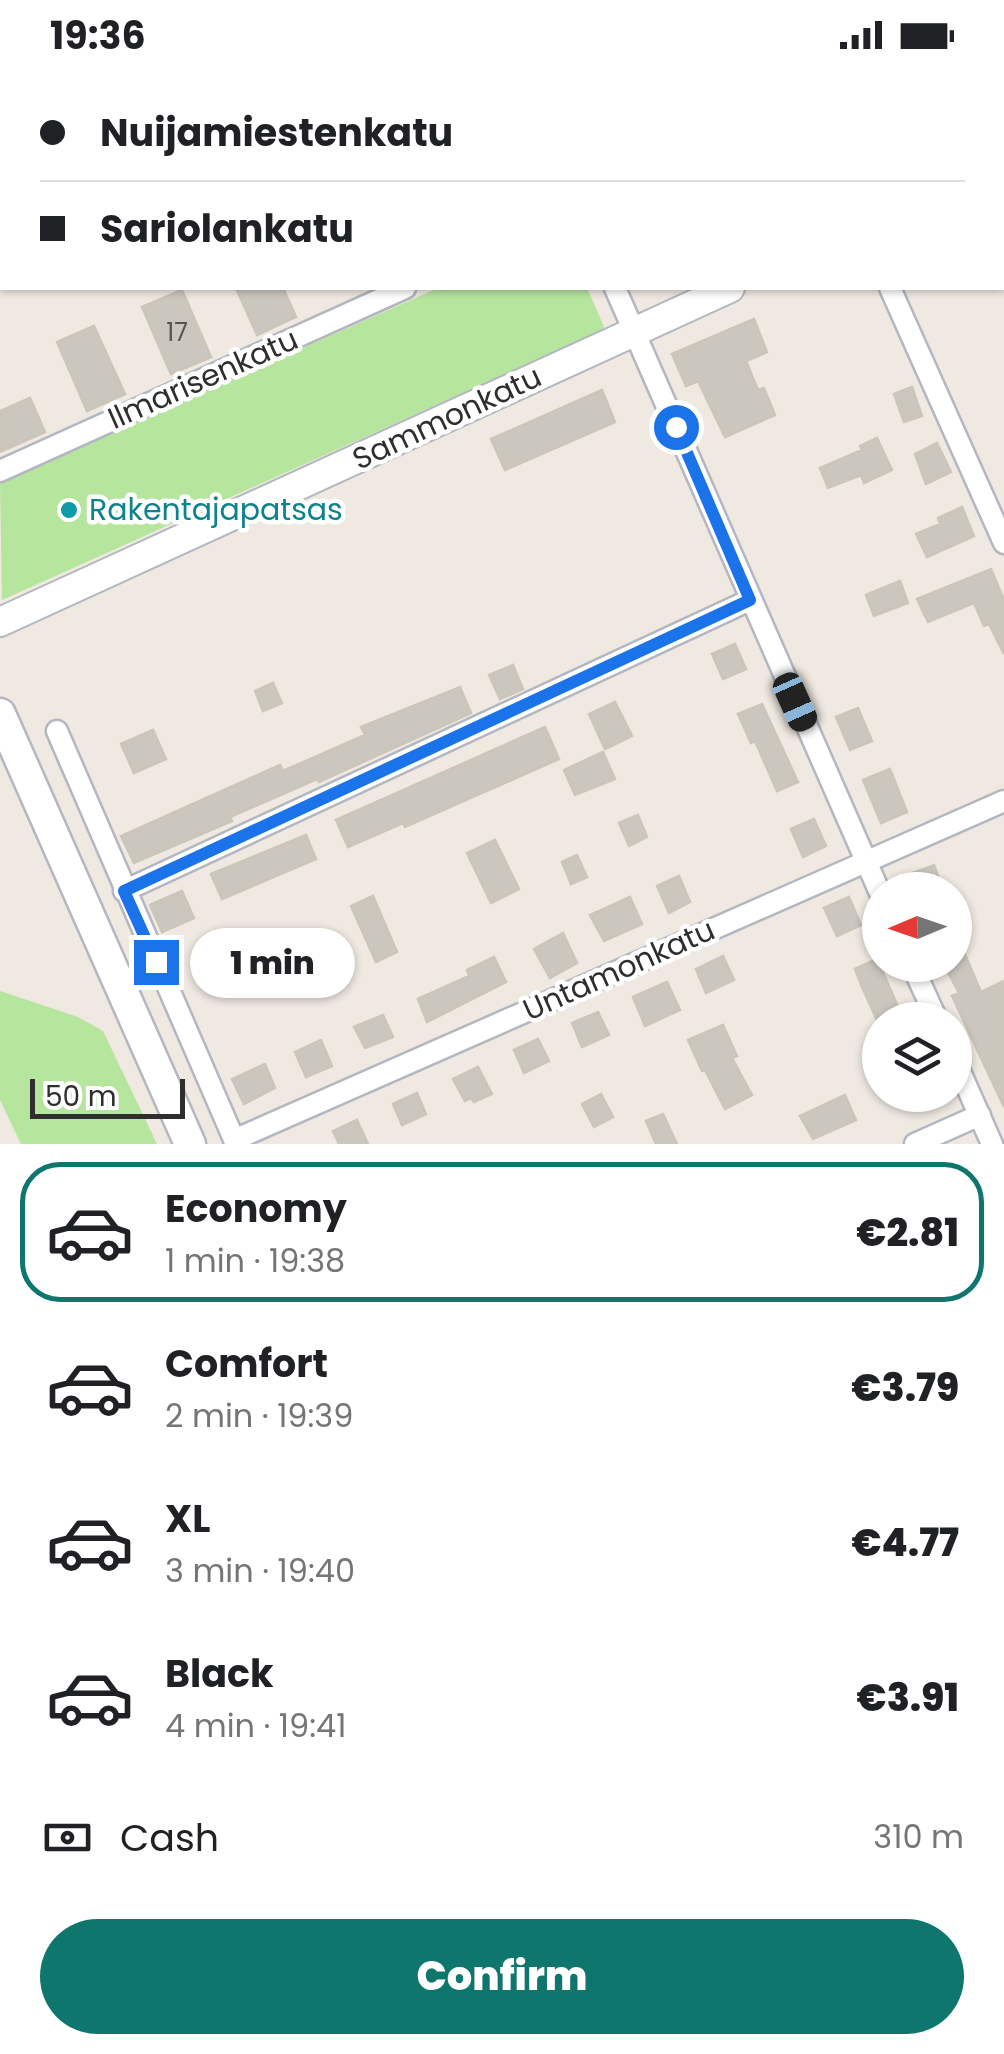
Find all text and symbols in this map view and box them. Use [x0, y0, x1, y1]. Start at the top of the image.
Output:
text: 19:36 [50, 9, 146, 62]
text: Nuijamiestenkatu [100, 106, 453, 159]
text: Sariolankatu [100, 202, 354, 255]
house number: 17 [166, 315, 188, 350]
street label: Ilmarisenkatu [101, 317, 305, 440]
street label: Sammonkatu [345, 355, 548, 480]
route start [654, 405, 699, 450]
place label: Rakentajapatsas [89, 488, 343, 531]
marker: Rakentajapatsas [58, 499, 80, 521]
car [769, 668, 821, 736]
north arrow [862, 872, 972, 982]
map controls [862, 872, 972, 1112]
street label: Untamonkatu [516, 908, 722, 1031]
callout: 1 min [191, 927, 356, 997]
route end [134, 940, 179, 985]
text: 1 min [230, 940, 315, 985]
button: layers [862, 1002, 972, 1112]
scale bar [30, 1074, 185, 1118]
text: 50 m [45, 1077, 116, 1116]
text: Economy [165, 1182, 347, 1235]
icon: car [45, 1187, 135, 1277]
text: €2.81 [856, 1206, 959, 1259]
text: 1 min · 19:38 [165, 1238, 345, 1283]
text: Comfort [165, 1337, 328, 1390]
icon: car [45, 1342, 135, 1432]
text: €3.79 [851, 1361, 959, 1414]
text: 2 min · 19:39 [165, 1393, 353, 1438]
text: XL [165, 1492, 210, 1545]
icon: car [45, 1497, 135, 1587]
text: €4.77 [851, 1516, 959, 1569]
text: 3 min · 19:40 [165, 1548, 355, 1593]
text: Black [165, 1647, 274, 1700]
icon: car [45, 1652, 135, 1742]
text: €3.91 [857, 1671, 959, 1724]
text: 4 min · 19:41 [165, 1703, 346, 1748]
icon: cash [40, 1810, 95, 1865]
text: Cash [120, 1811, 219, 1864]
text: 310 m [873, 1814, 964, 1859]
button: Confirm [40, 1919, 964, 2034]

